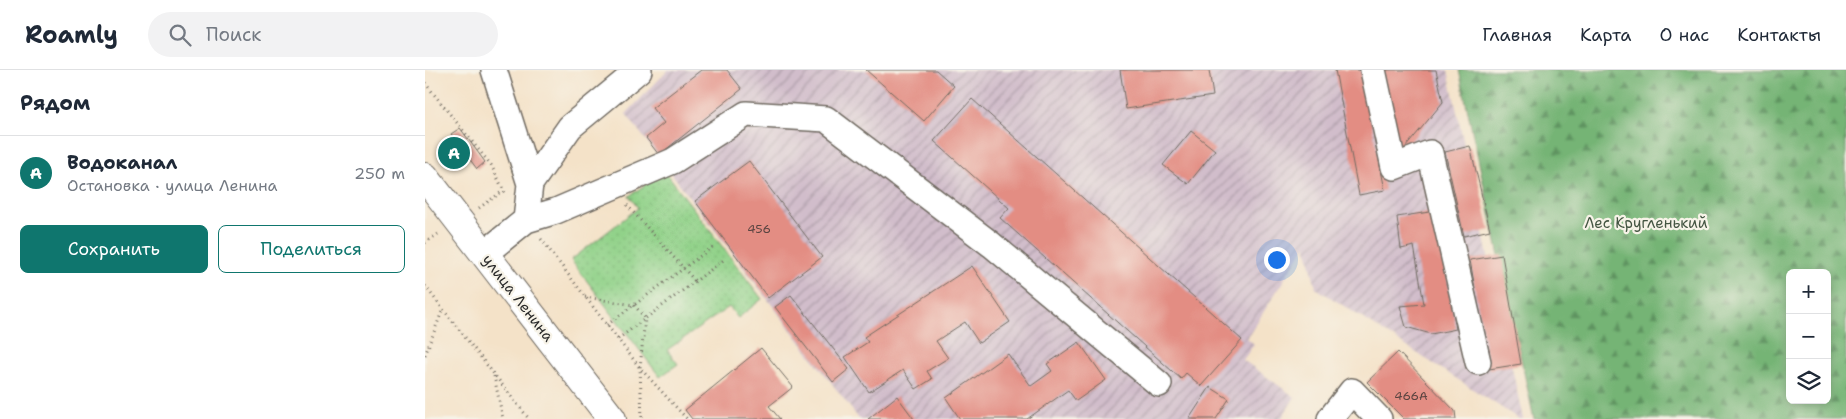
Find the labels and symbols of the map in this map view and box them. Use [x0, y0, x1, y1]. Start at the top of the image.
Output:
pin: A [438, 134, 470, 172]
park label: Лес Кругленький [1584, 213, 1708, 233]
house number: 456 [747, 221, 771, 237]
your location [1264, 247, 1290, 273]
street label: улица Ленина [478, 250, 559, 346]
house number: 466А [1394, 388, 1428, 404]

